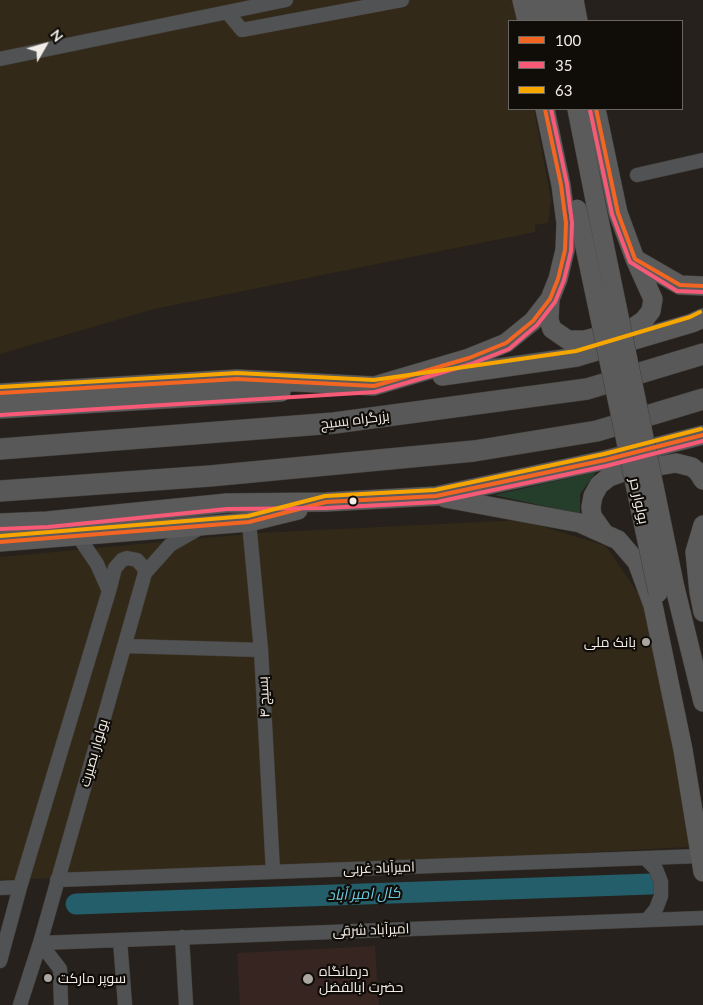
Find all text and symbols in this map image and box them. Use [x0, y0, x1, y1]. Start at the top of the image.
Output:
north arrow [20, 20, 70, 70]
legend [508, 20, 683, 110]
text: N [47, 26, 67, 45]
text: 100 [555, 31, 581, 49]
text: 35 [555, 56, 572, 74]
text: 63 [555, 81, 572, 99]
street label: بزرگراه بسیج [319, 407, 391, 433]
street label: بولوار حر [626, 476, 652, 526]
unlabelled marker [348, 496, 358, 506]
place label: بانک ملی [584, 634, 636, 650]
marker: بانک ملی [640, 636, 652, 648]
street label: بسیج ۴ [255, 676, 273, 718]
street label: بولوار بصیرت [76, 717, 112, 789]
street label: امیرآباد غربی [343, 858, 415, 878]
water label: کال امیر آباد [327, 884, 401, 904]
street label: امیرآباد شرقی [332, 920, 410, 940]
place label: درمانگاه حضرت ابالفضل [319, 963, 403, 996]
place label: سوپر مارکت [58, 970, 126, 986]
marker: سوپر مارکت [42, 972, 54, 984]
marker: درمانگاه حضرت ابالفضل [301, 972, 315, 986]

